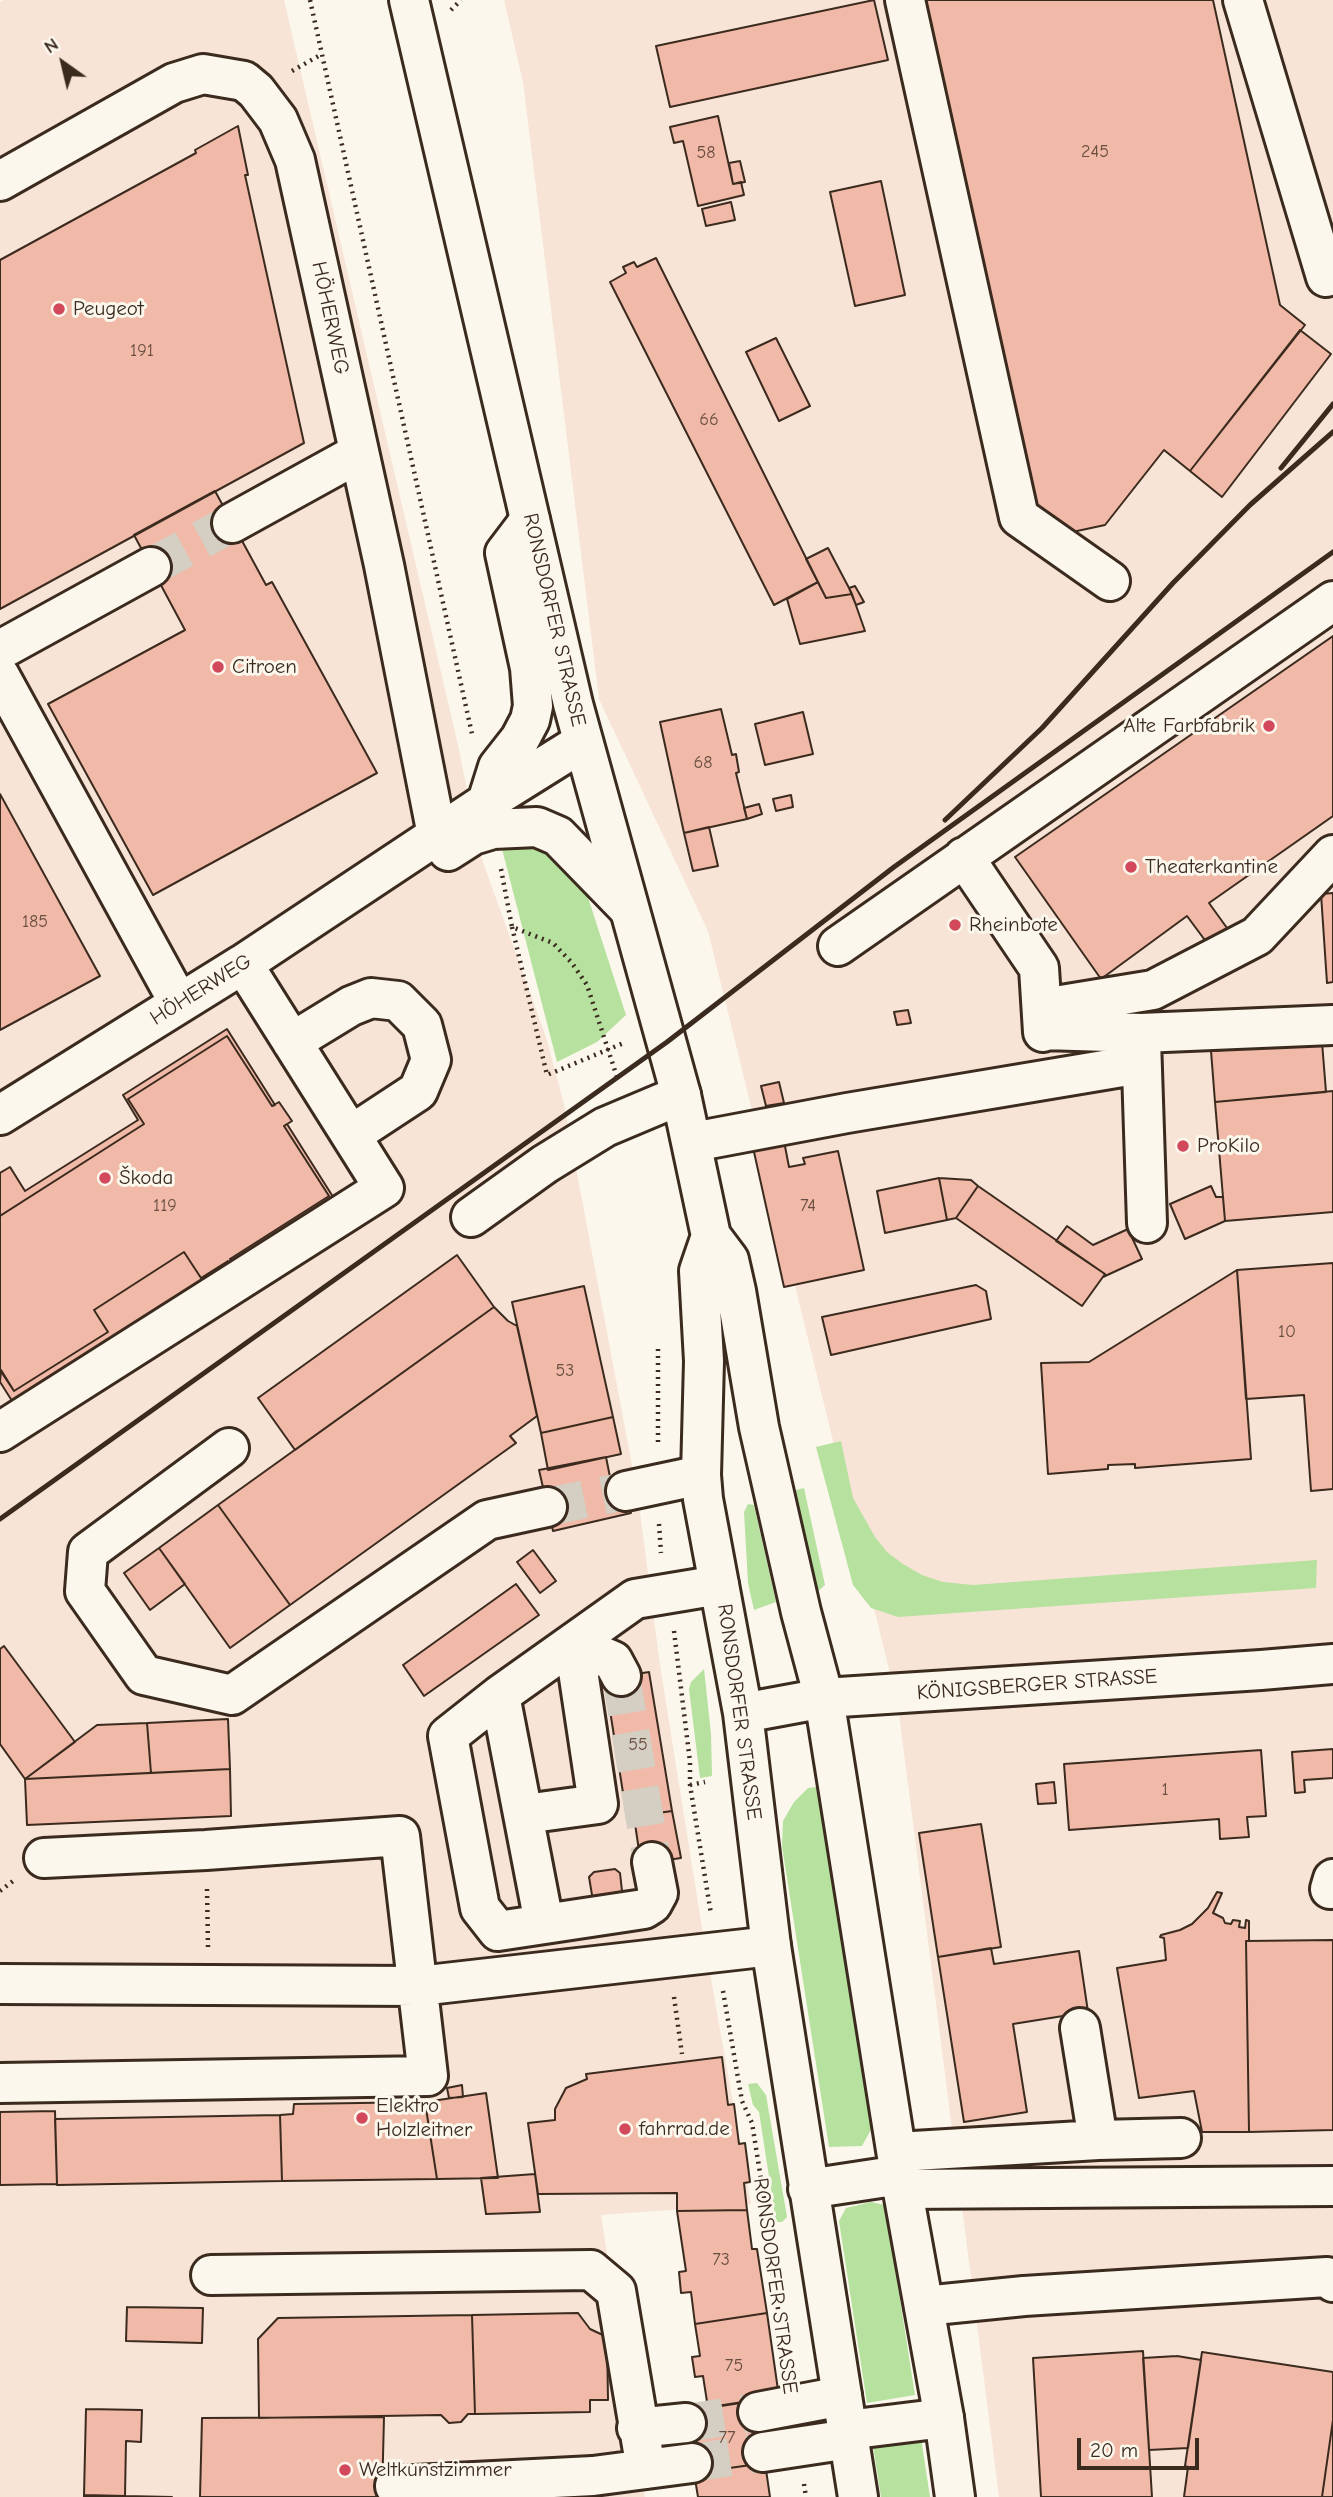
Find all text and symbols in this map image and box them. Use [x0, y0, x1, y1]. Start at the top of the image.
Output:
north arrow [28, 28, 98, 98]
text: N [40, 33, 63, 58]
house number: 245 [1081, 141, 1109, 163]
house number: 58 [696, 142, 716, 164]
street label: HÖHERWEG [306, 259, 354, 377]
place label: Peugeot [73, 296, 144, 322]
marker: Peugeot [51, 301, 67, 317]
house number: 191 [130, 340, 154, 362]
house number: 66 [699, 409, 719, 431]
street label: RONSDORFER STRASSE [517, 511, 591, 729]
place label: Citroen [232, 654, 297, 680]
marker: Citroen [210, 659, 226, 675]
place label: Alte Farbfabrik [1123, 713, 1255, 739]
marker: Alte Farbfabrik [1261, 718, 1277, 734]
house number: 68 [693, 752, 713, 774]
place label: Theaterkantine [1145, 854, 1278, 880]
marker: Theaterkantine [1123, 859, 1139, 875]
house number: 185 [22, 911, 48, 933]
place label: Rheinbote [969, 912, 1058, 938]
marker: Rheinbote [947, 917, 963, 933]
street label: HÖHERWEG [146, 949, 256, 1031]
place label: ProKilo [1197, 1133, 1260, 1159]
marker: ProKilo [1175, 1138, 1191, 1154]
place label: Škoda [119, 1165, 173, 1191]
marker: Škoda [97, 1170, 113, 1186]
house number: 119 [153, 1195, 177, 1217]
house number: 74 [800, 1195, 816, 1217]
house number: 10 [1278, 1321, 1296, 1343]
house number: 53 [556, 1360, 574, 1382]
street label: RONSDORFER STRASSE [711, 1602, 767, 1822]
street label: KÖNIGSBERGER STRASSE [916, 1664, 1158, 1706]
house number: 55 [628, 1734, 648, 1756]
house number: 1 [1161, 1779, 1169, 1801]
place label: Elektro Holzleitner [376, 2093, 472, 2143]
marker: Elektro Holzleitner [354, 2110, 370, 2126]
place label: fahrrad.de [639, 2116, 730, 2142]
marker: fahrrad.de [617, 2121, 633, 2137]
street label: RONSDORFER STRASSE [747, 2176, 803, 2396]
house number: 73 [712, 2249, 730, 2271]
house number: 75 [725, 2355, 743, 2377]
scale bar [1081, 2424, 1204, 2468]
house number: 77 [718, 2427, 736, 2449]
text: 20 m [1090, 2438, 1138, 2462]
place label: Weltkunstzimmer [359, 2457, 512, 2483]
marker: Weltkunstzimmer [337, 2462, 353, 2478]

